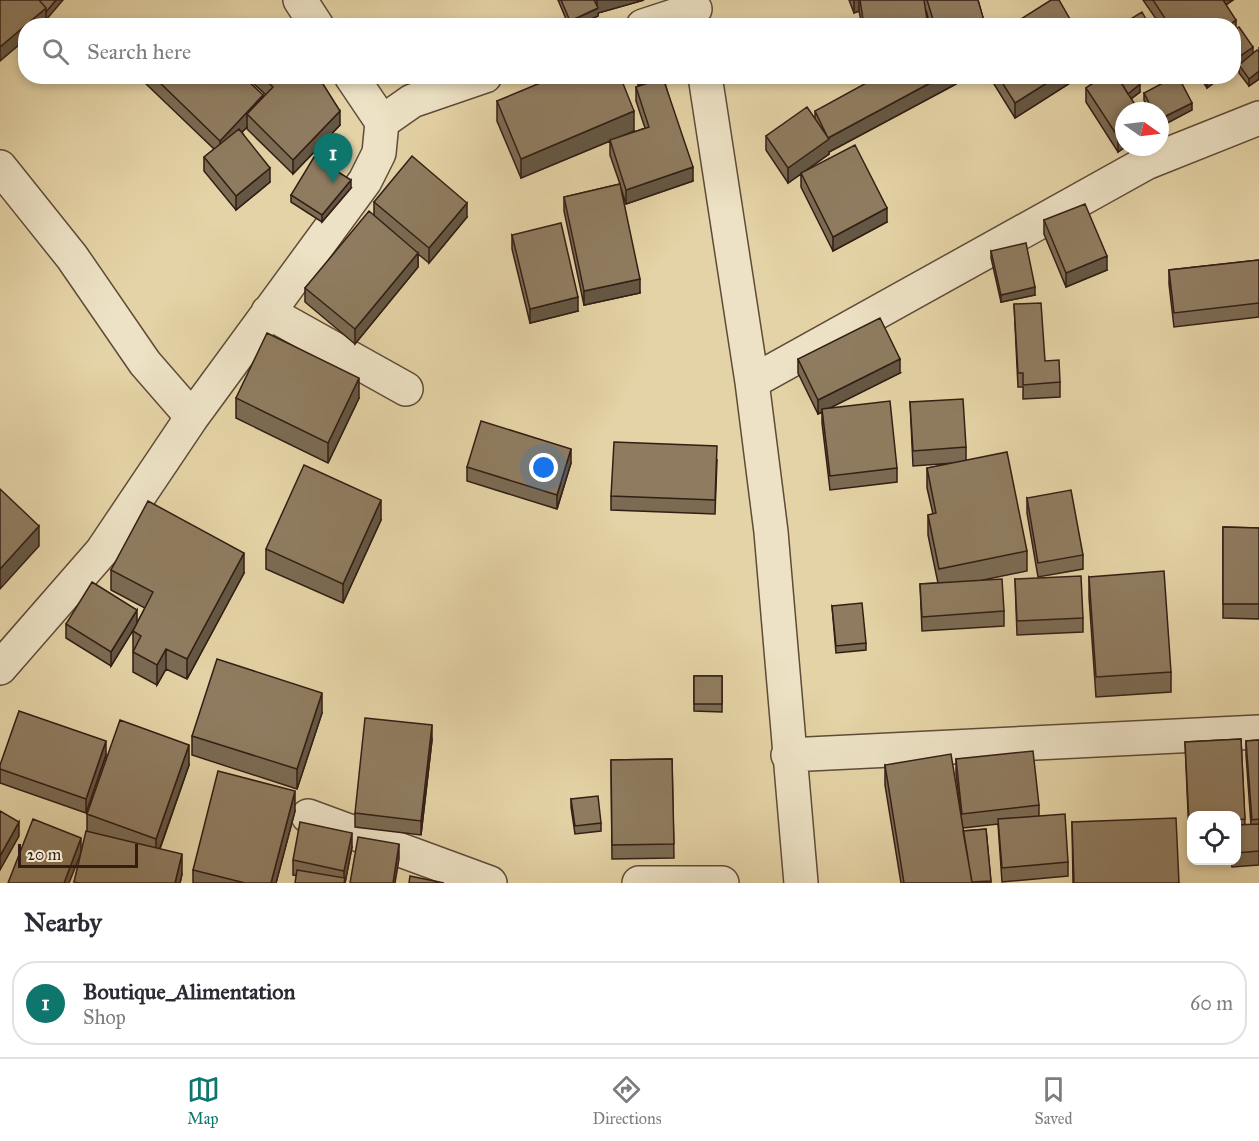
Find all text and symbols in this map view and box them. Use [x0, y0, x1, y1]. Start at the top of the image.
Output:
search box [18, 18, 1241, 84]
icon: search [39, 35, 72, 68]
text: Search here [87, 38, 191, 65]
north arrow [1115, 102, 1169, 156]
pin: 1 [314, 134, 352, 183]
your location [529, 453, 558, 482]
map controls [1187, 811, 1241, 865]
button: locate [1187, 811, 1241, 865]
scale bar [18, 841, 138, 868]
text: 20 m [27, 845, 61, 864]
text: Nearby [24, 906, 102, 938]
text: Boutique_Alimentation [83, 978, 295, 1005]
text: 1 [42, 991, 49, 1015]
text: 60 m [1190, 991, 1233, 1015]
text: Shop [83, 1005, 126, 1029]
tab: Map [187, 1073, 220, 1128]
tab: Directions [593, 1073, 661, 1128]
tab: Saved [1034, 1073, 1072, 1128]

